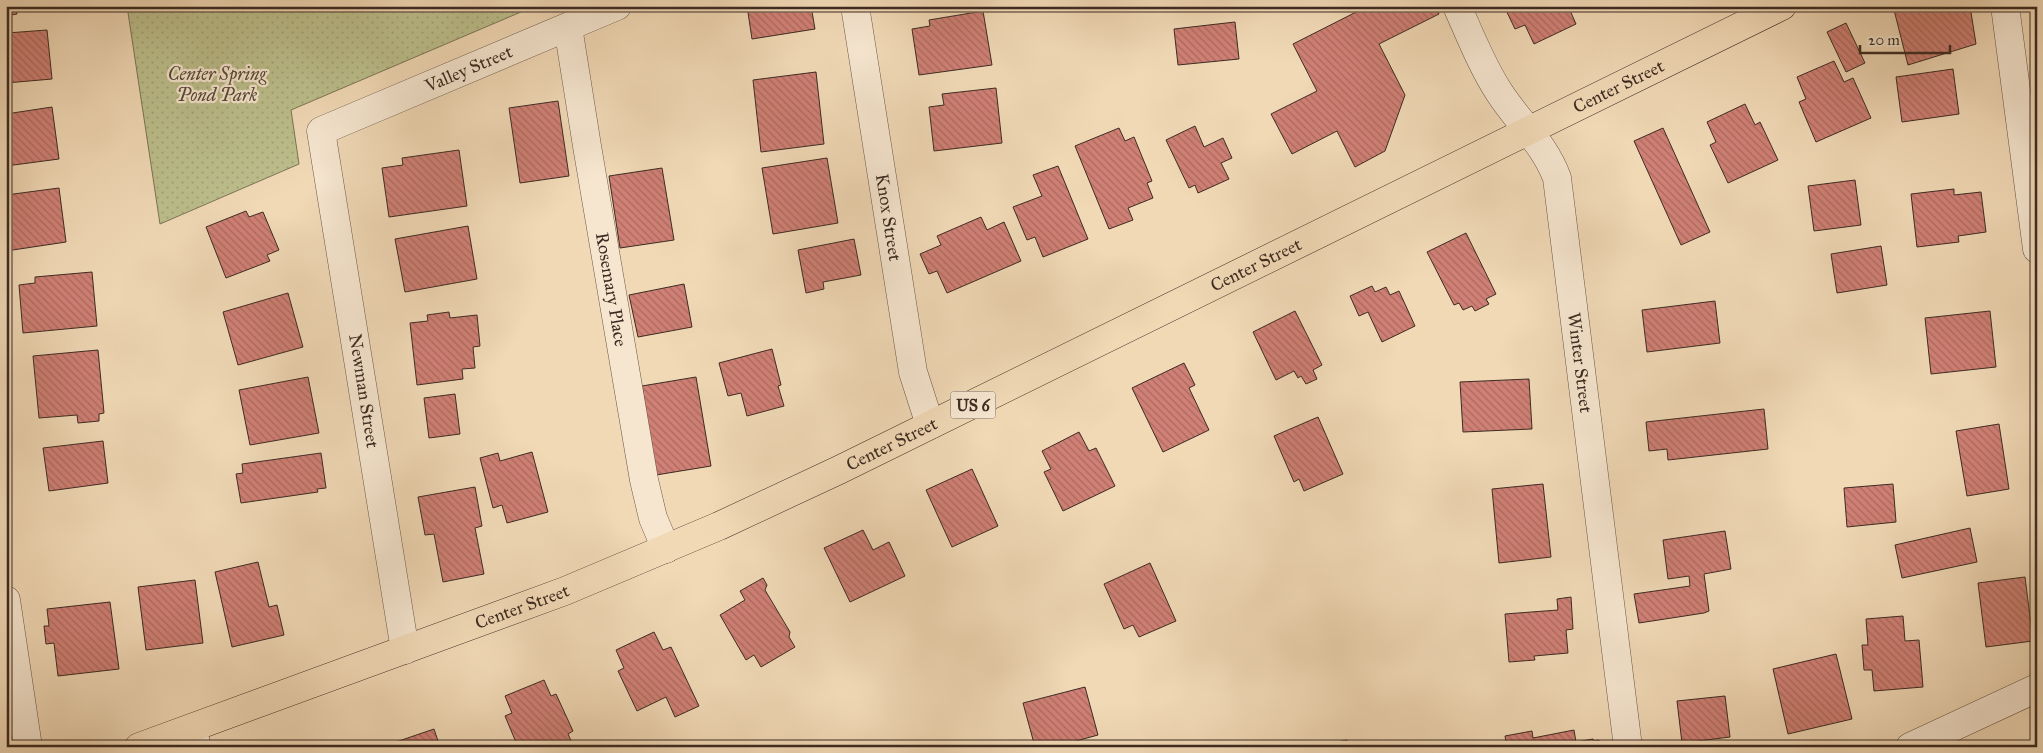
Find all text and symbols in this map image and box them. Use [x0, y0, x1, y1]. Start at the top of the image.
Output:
scale bar [1860, 22, 1950, 54]
text: 20 m [1868, 31, 1900, 49]
street label: Valley Street [421, 40, 516, 97]
street label: Center Street [1569, 55, 1668, 118]
park label: Center Spring Pond Park [168, 63, 267, 106]
street label: Knox Street [871, 172, 906, 263]
street label: Rosemary Place [591, 231, 632, 348]
street label: Center Street [1207, 233, 1306, 296]
street label: Winter Street [1563, 311, 1597, 415]
street label: Newman Street [344, 332, 384, 450]
road number: US 6 [950, 392, 996, 418]
street label: Center Street [843, 412, 941, 476]
street label: Center Street [472, 579, 573, 634]

